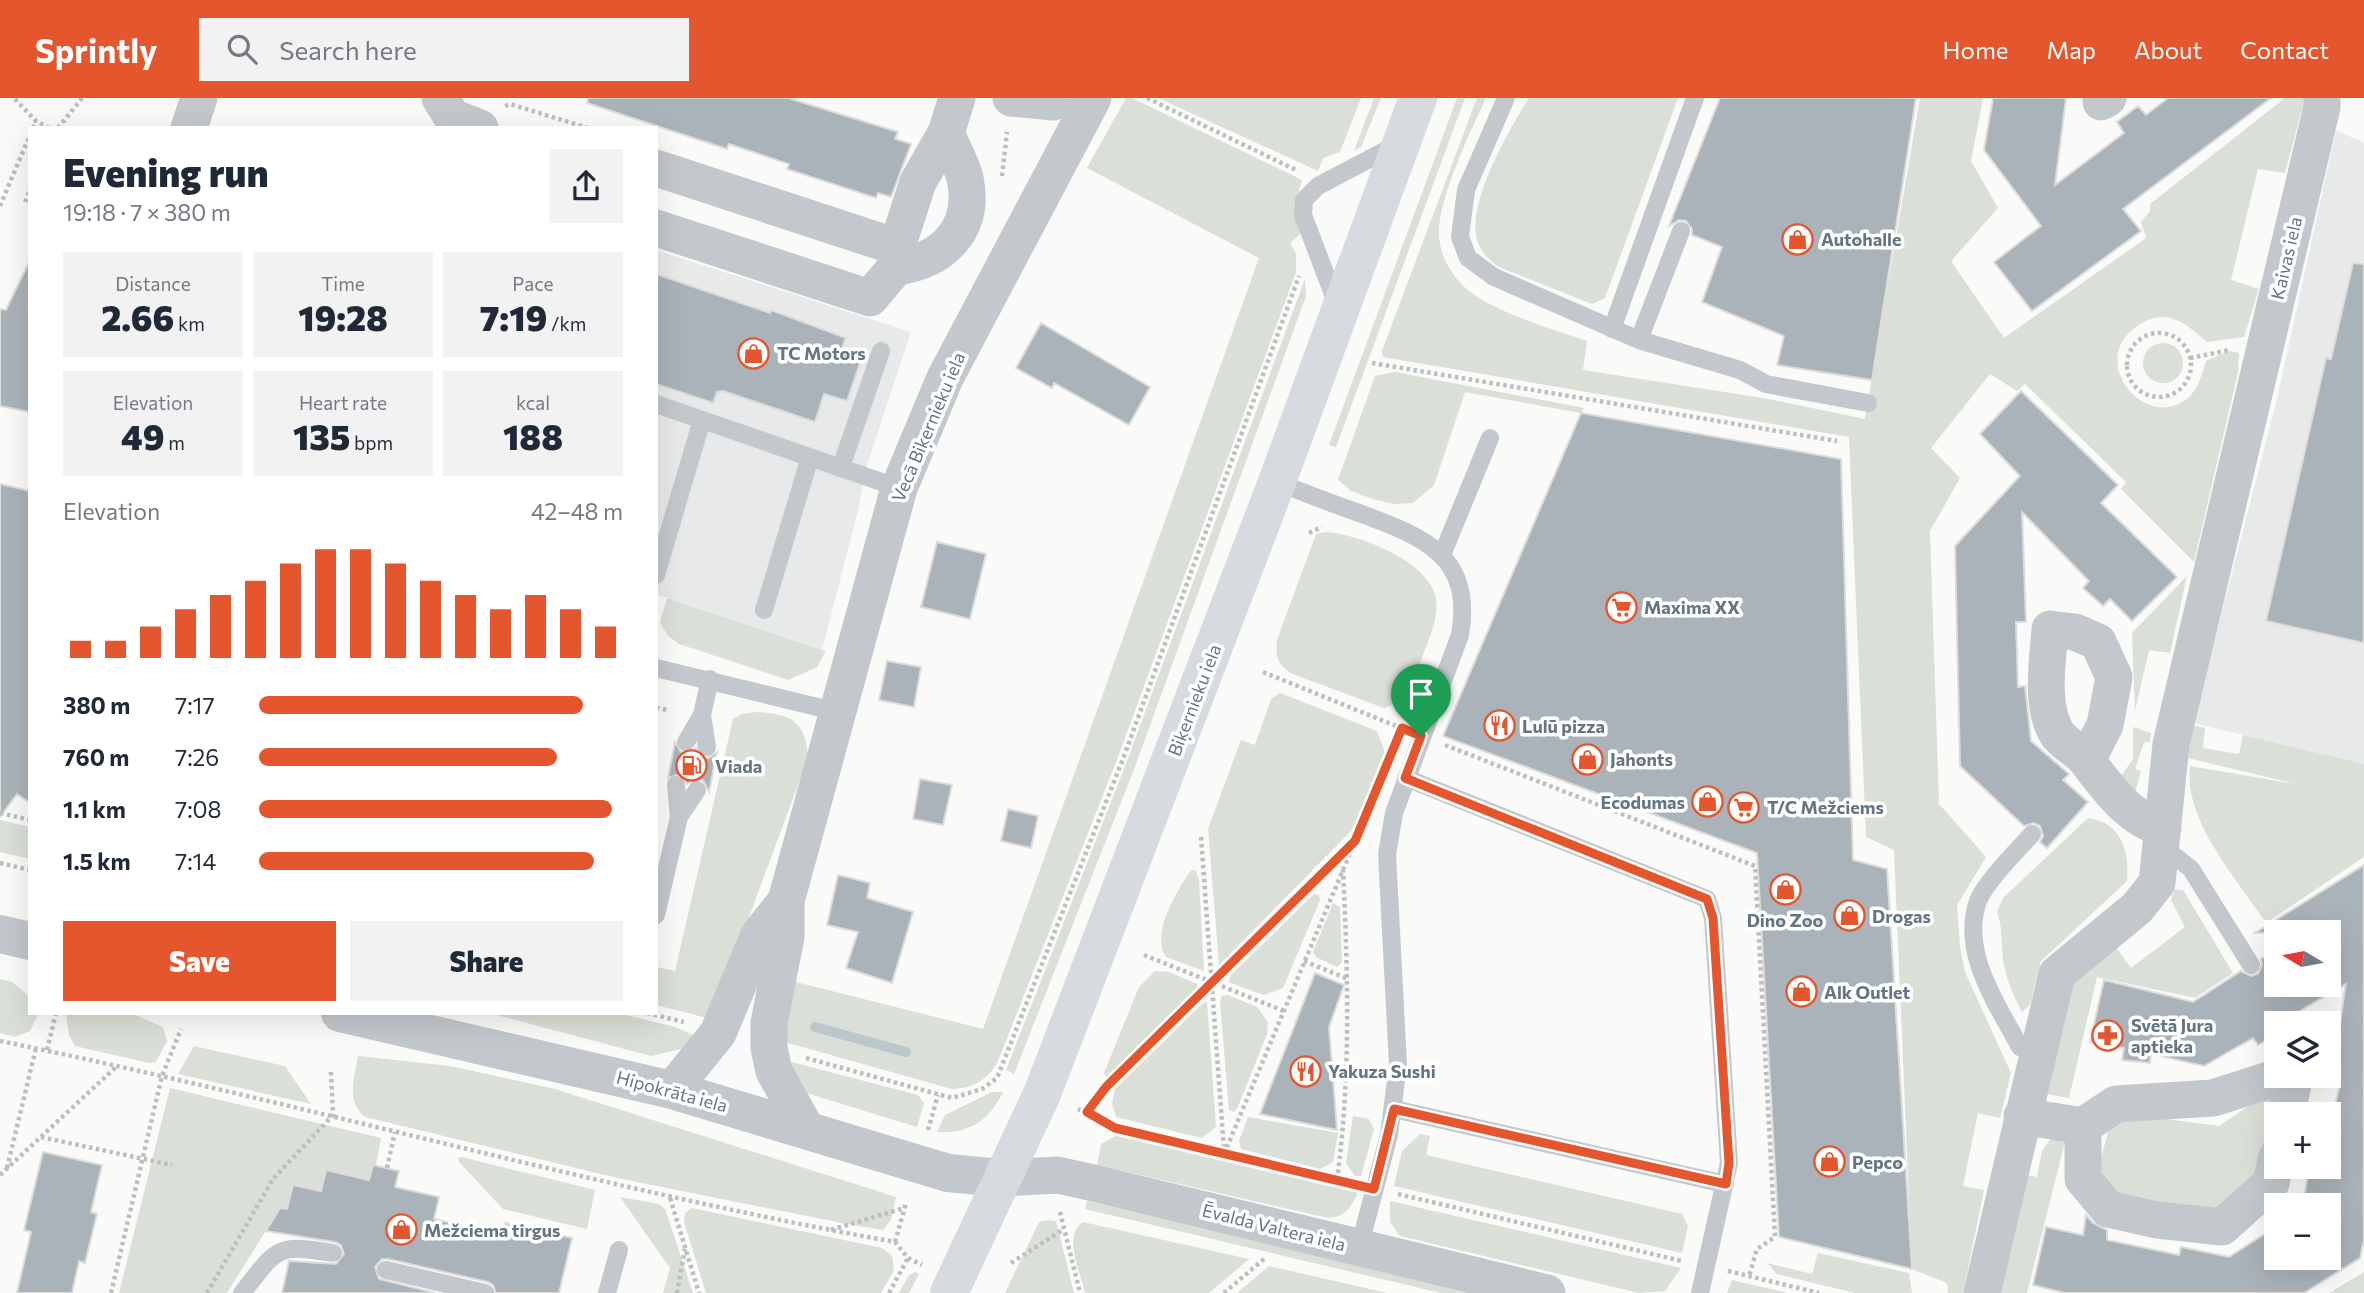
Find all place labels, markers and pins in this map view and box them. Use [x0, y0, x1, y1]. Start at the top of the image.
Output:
shop icon: Autohalle [1781, 222, 1815, 256]
place label: Autohalle [1821, 228, 1902, 250]
shop icon: TC Motors [737, 336, 771, 370]
place label: TC Motors [777, 342, 866, 364]
supermarket icon: Maxima XX [1604, 590, 1638, 624]
place label: Maxima XX [1644, 596, 1740, 618]
pin [1391, 664, 1451, 736]
restaurant icon: Lulū pizza [1482, 709, 1516, 743]
place label: Lulū pizza [1522, 715, 1605, 737]
shop icon: Jahonts [1570, 742, 1604, 776]
place label: Jahonts [1610, 748, 1673, 770]
fuel station icon: Viada [675, 749, 709, 783]
place label: Viada [715, 755, 762, 777]
shop icon: Ecodumas [1691, 785, 1725, 819]
supermarket icon: T/C Mežciems [1727, 790, 1761, 824]
place label: Ecodumas [1600, 791, 1685, 813]
place label: T/C Mežciems [1767, 796, 1884, 818]
shop icon: Dino Zoo [1768, 872, 1802, 906]
shop icon: Drogas [1832, 899, 1866, 933]
place label: Drogas [1872, 905, 1931, 927]
place label: Dino Zoo [1747, 909, 1824, 931]
shop icon: Alk Outlet [1784, 975, 1818, 1009]
place label: Alk Outlet [1824, 981, 1910, 1003]
place label: Svētā Jura aptieka [2131, 1014, 2213, 1057]
pharmacy icon: Svētā Jura aptieka [2091, 1018, 2125, 1052]
restaurant icon: Yakuza Sushi [1288, 1054, 1322, 1088]
place label: Yakuza Sushi [1328, 1060, 1436, 1082]
shop icon: Pepco [1812, 1145, 1846, 1179]
place label: Pepco [1852, 1151, 1903, 1173]
shop icon: Mežciema tirgus [384, 1213, 418, 1247]
place label: Mežciema tirgus [424, 1219, 560, 1241]

